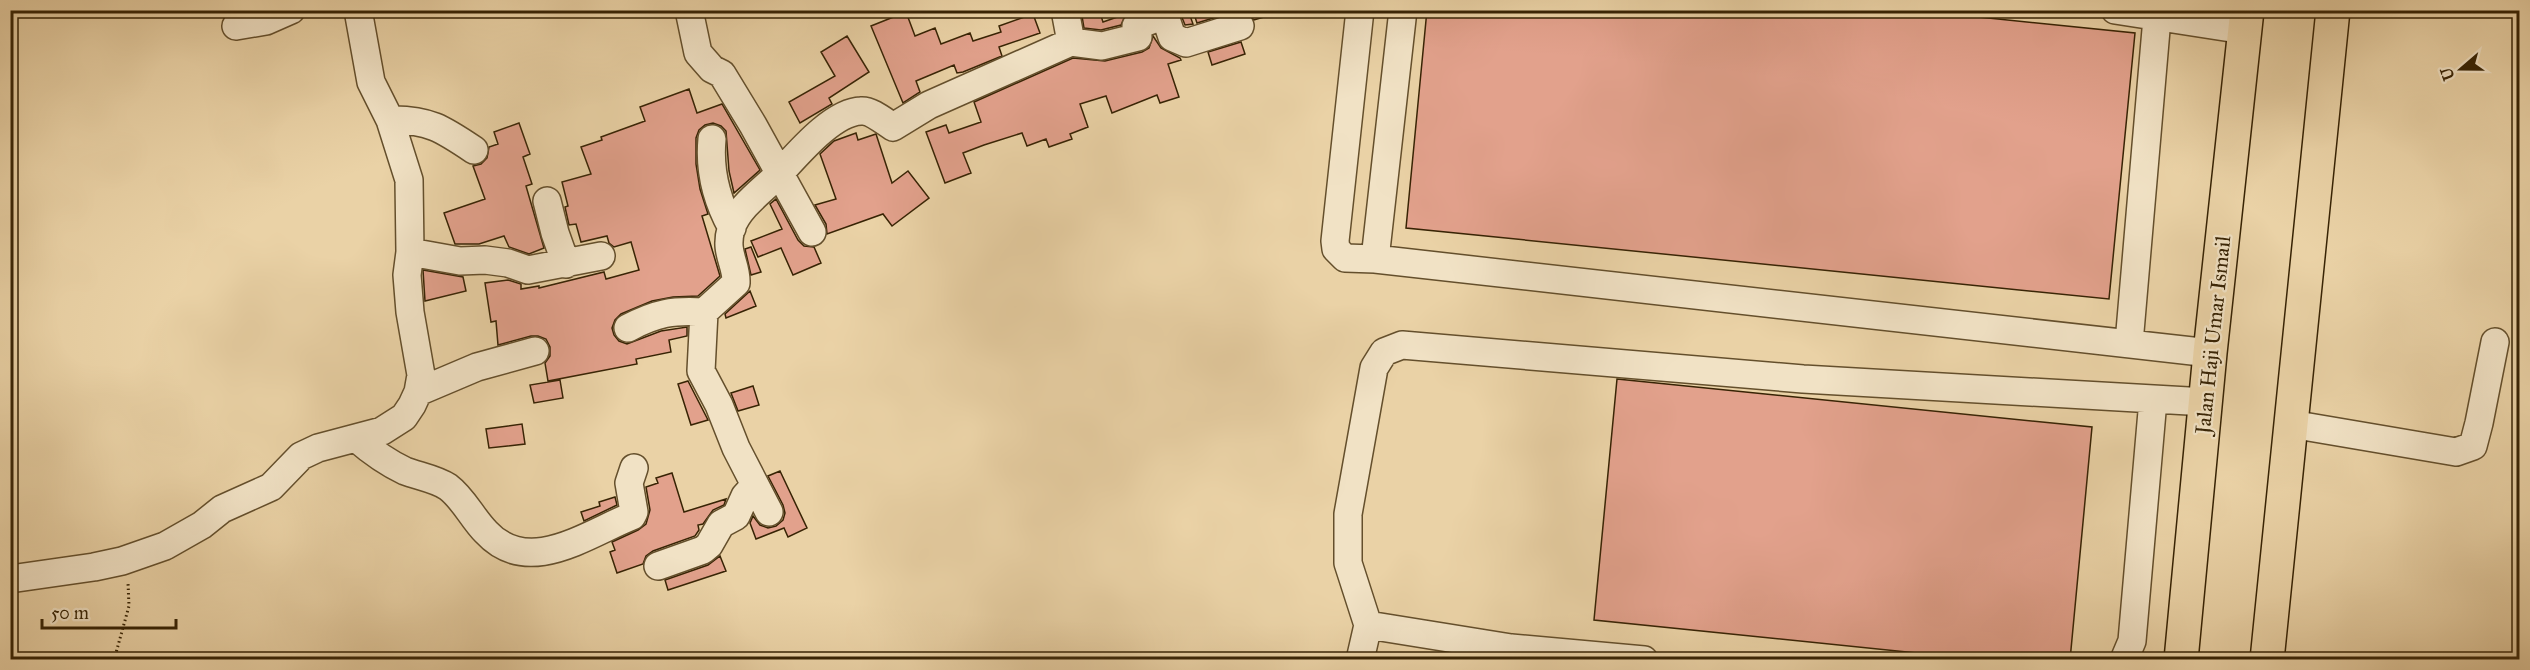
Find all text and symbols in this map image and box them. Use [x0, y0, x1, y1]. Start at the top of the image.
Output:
north arrow [2431, 39, 2491, 99]
text: U [2436, 64, 2458, 83]
street label: Jalan Haji Umar Ismail [2189, 234, 2236, 437]
scale bar [42, 592, 176, 630]
text: 50 m [51, 602, 89, 624]

